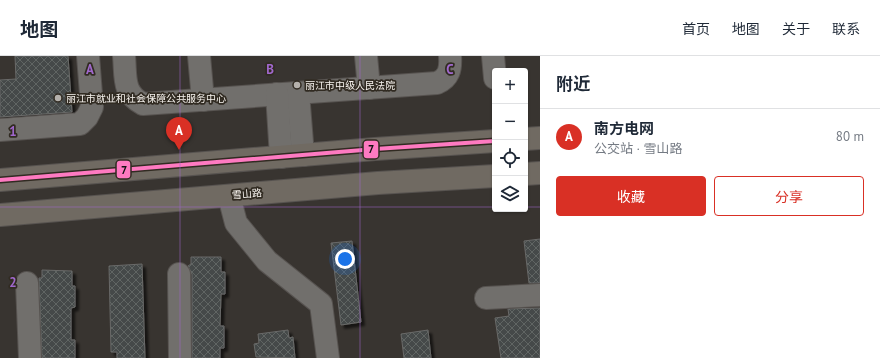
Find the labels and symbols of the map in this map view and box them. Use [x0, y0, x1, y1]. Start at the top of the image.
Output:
text: A [86, 61, 94, 78]
text: B [266, 61, 274, 78]
text: C [446, 61, 454, 78]
place label: 丽江市中级人民法院 [305, 79, 395, 92]
marker: 丽江市中级人民法院 [292, 80, 302, 90]
place label: 丽江市就业和社会保障公共服务中心 [66, 92, 226, 105]
marker: 丽江市就业和社会保障公共服务中心 [53, 93, 63, 103]
pin: A [166, 117, 192, 150]
text: 1 [9, 123, 17, 140]
line badge: 7 [363, 140, 379, 159]
text: 7 [368, 142, 374, 156]
line badge: 7 [116, 160, 131, 179]
text: 7 [121, 163, 127, 177]
street label: 雪山路 [231, 186, 263, 202]
your location [335, 249, 355, 269]
text: 2 [9, 274, 17, 291]

